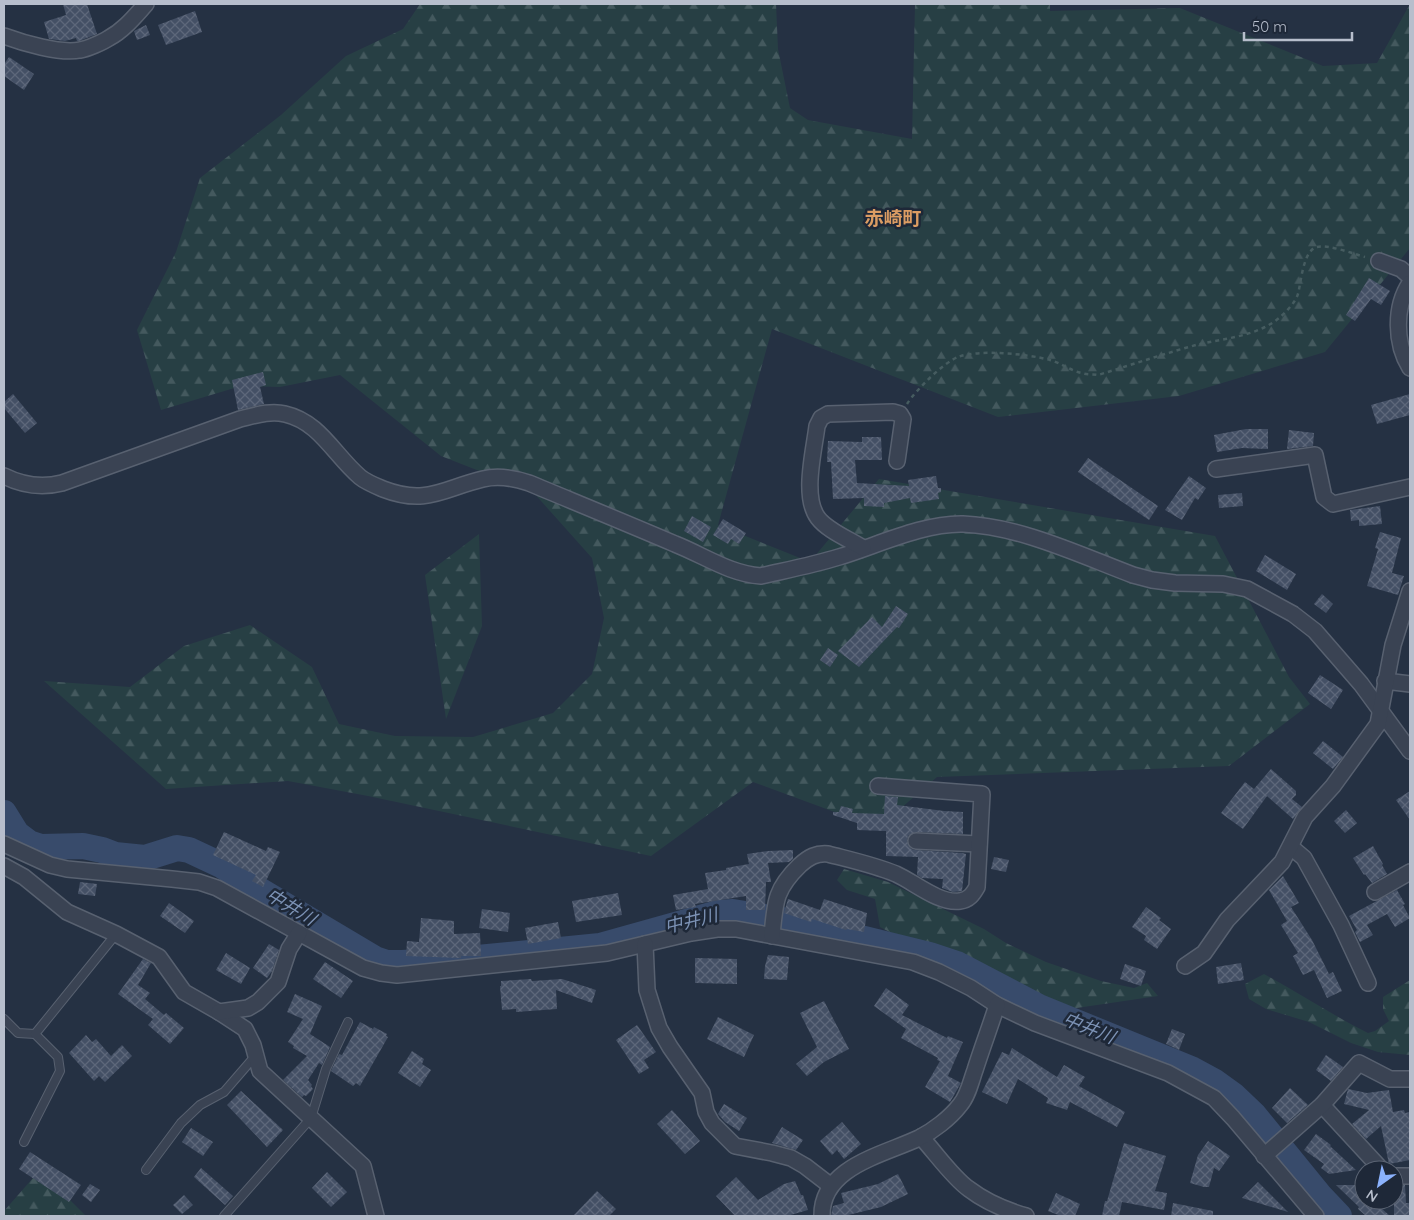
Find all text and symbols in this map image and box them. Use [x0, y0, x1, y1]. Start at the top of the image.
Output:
scale bar [1244, 10, 1352, 42]
text: 50 m [1252, 17, 1287, 36]
district label: 赤崎町 [864, 206, 922, 230]
water label: 中井川 [262, 883, 322, 931]
water label: 中井川 [662, 902, 722, 938]
water label: 中井川 [1060, 1007, 1120, 1049]
north arrow [1354, 1160, 1404, 1210]
text: N [1363, 1186, 1381, 1206]

